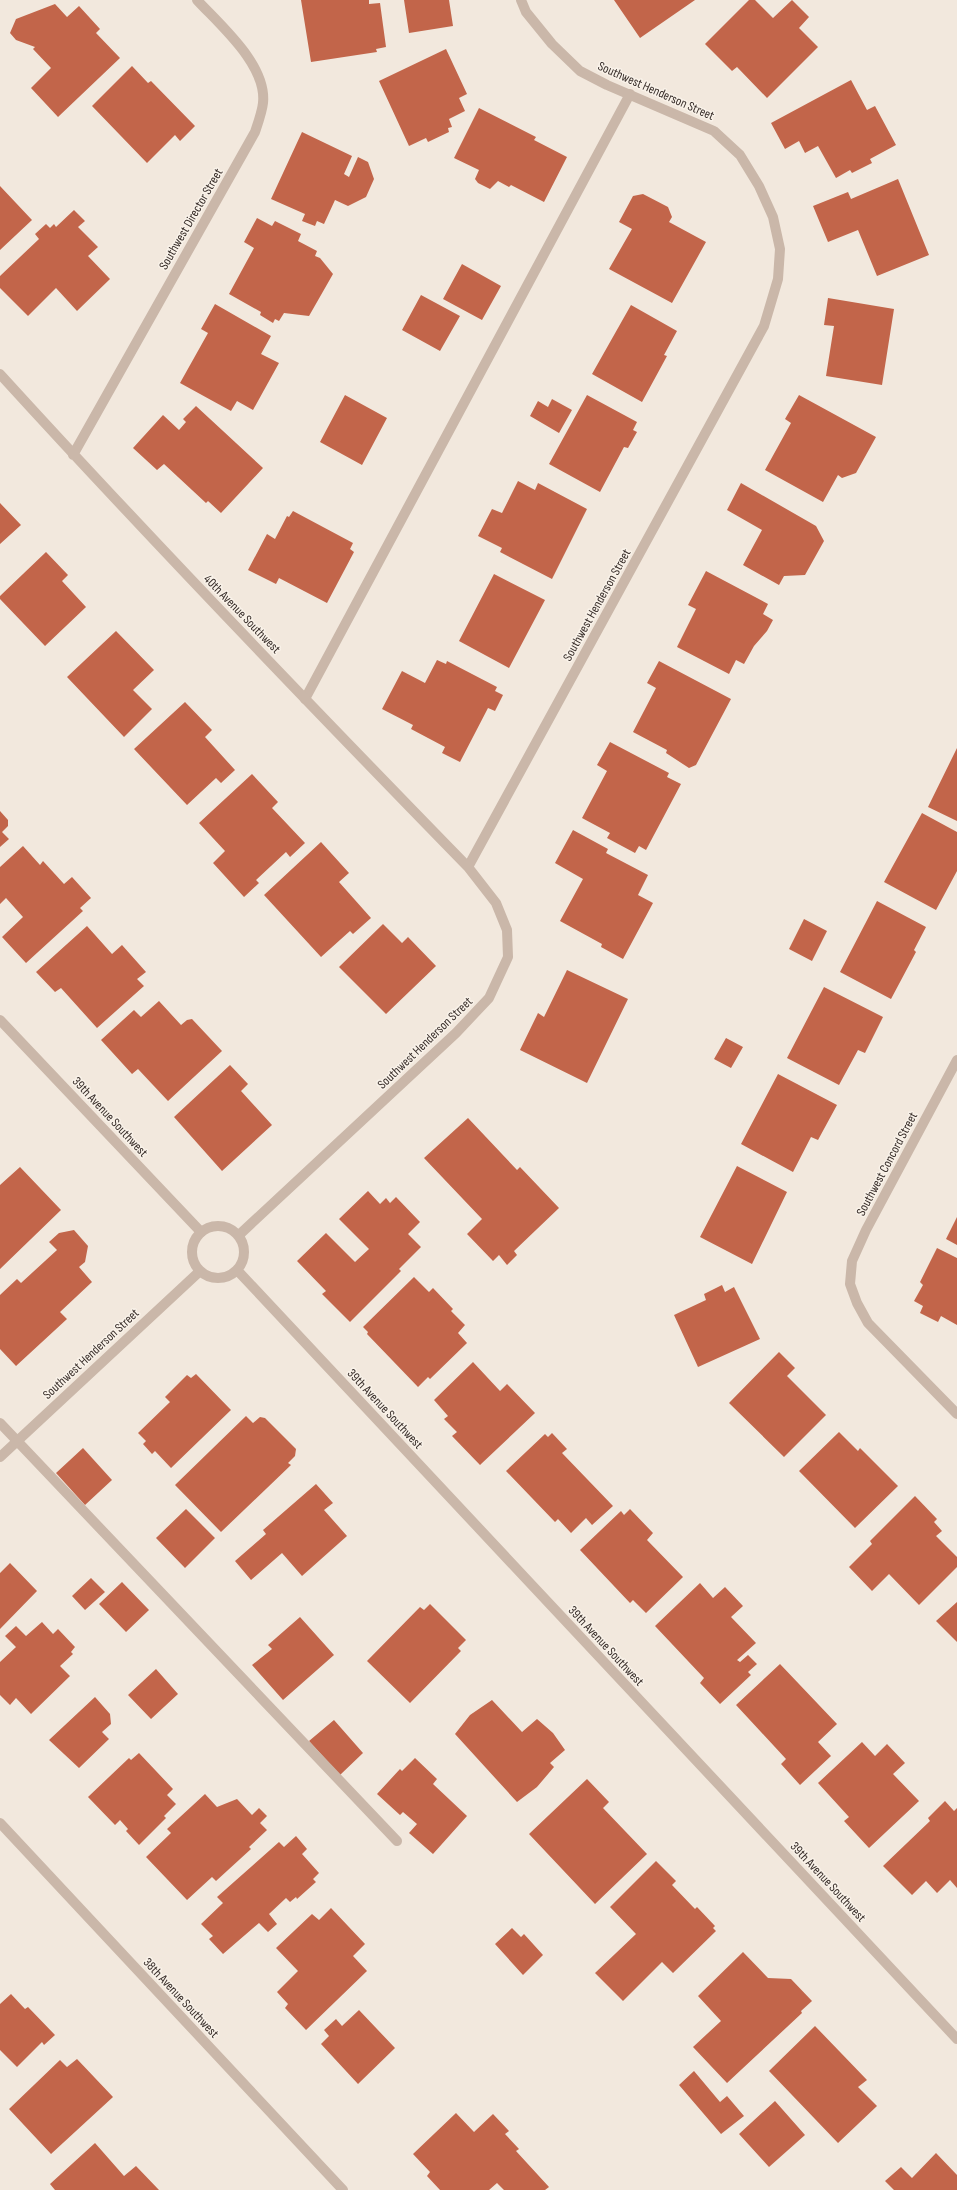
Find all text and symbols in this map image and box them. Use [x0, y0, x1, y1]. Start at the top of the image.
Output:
street label: Southwest Henderson Street [595, 58, 717, 124]
street label: Southwest Director Street [156, 165, 227, 272]
street label: Southwest Henderson Street [560, 546, 635, 664]
street label: 40th Avenue Southwest [200, 571, 284, 657]
street label: Southwest Henderson Street [374, 994, 476, 1092]
street label: 39th Avenue Southwest [69, 1074, 151, 1160]
street label: Southwest Concord Street [853, 1109, 921, 1219]
street label: Southwest Henderson Street [40, 1305, 142, 1403]
street label: 39th Avenue Southwest [344, 1366, 426, 1452]
street label: 39th Avenue Southwest [565, 1603, 647, 1689]
street label: 39th Avenue Southwest [787, 1839, 869, 1925]
street label: 38th Avenue Southwest [140, 1955, 222, 2041]

